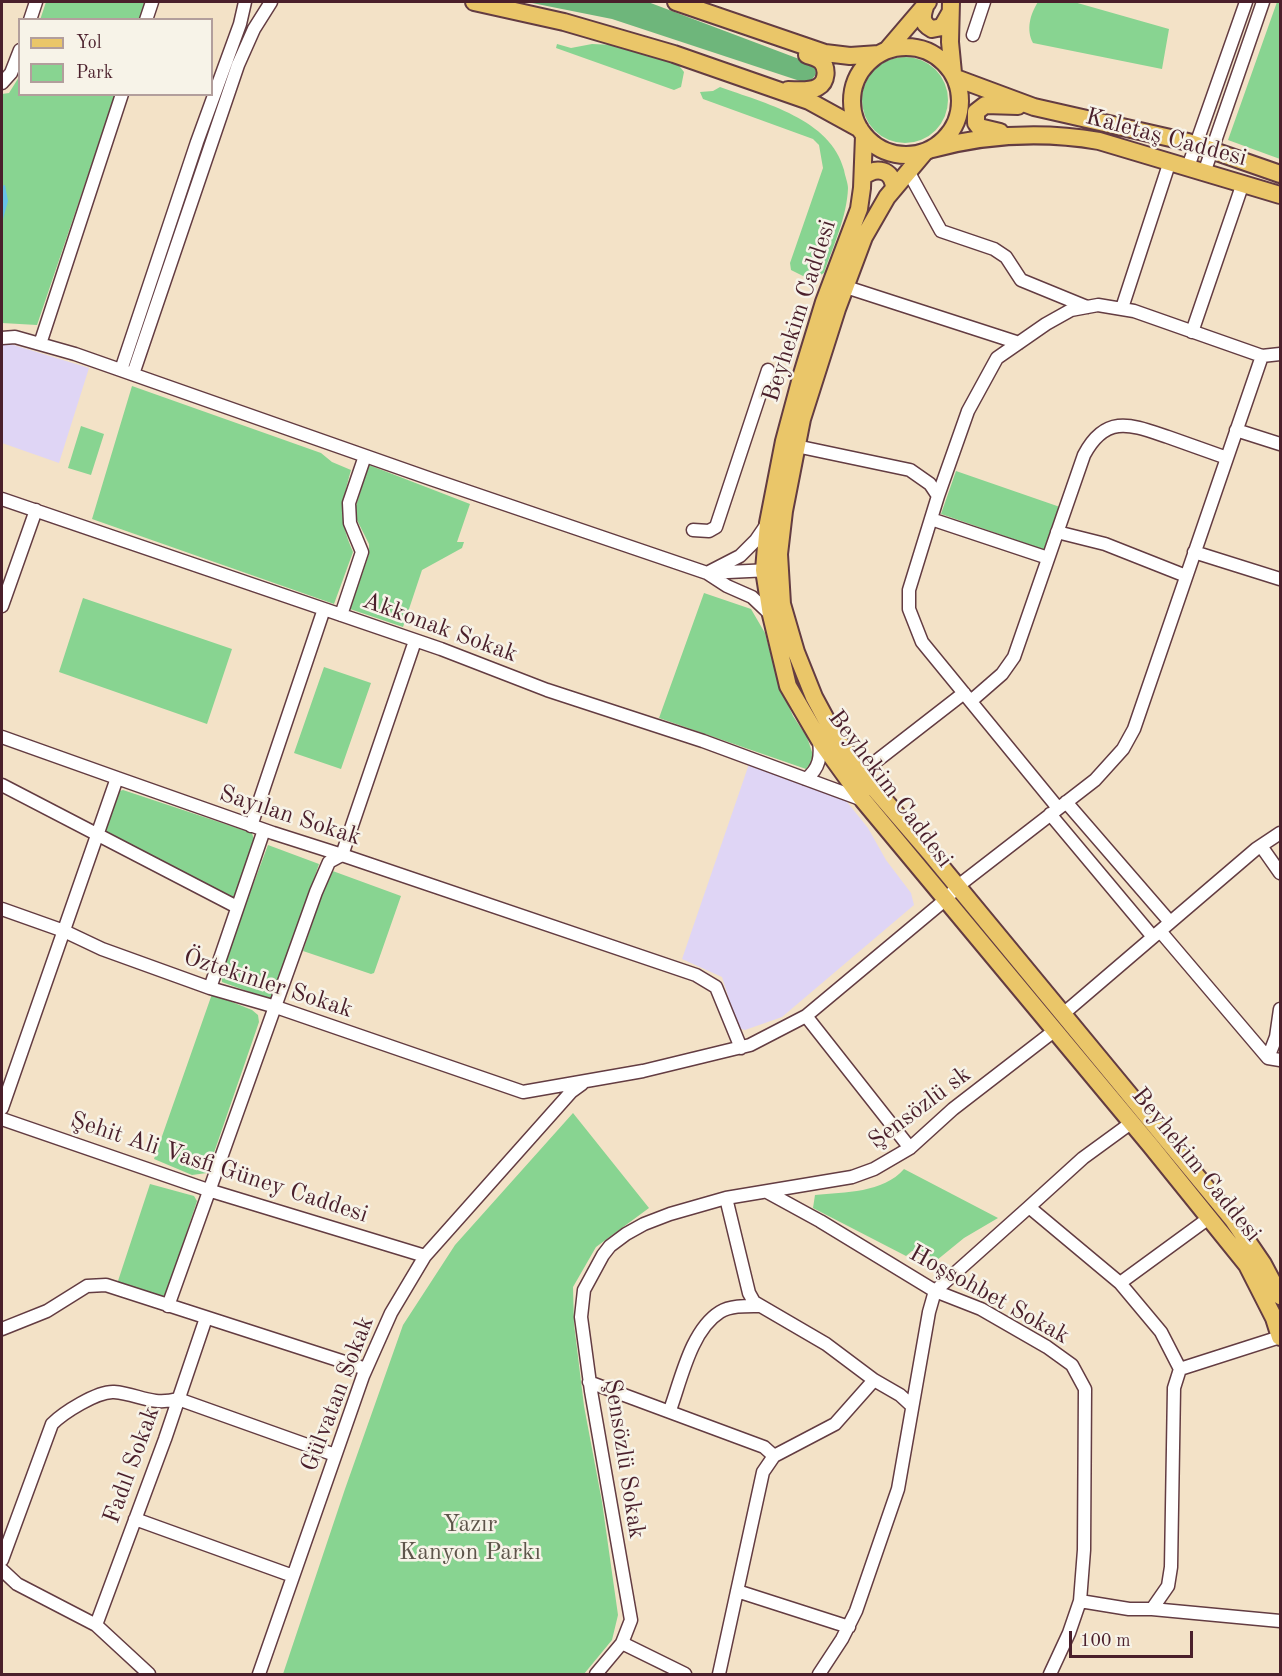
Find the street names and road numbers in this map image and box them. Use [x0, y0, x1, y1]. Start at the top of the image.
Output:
street label: Kaletaş Caddesi [1082, 103, 1250, 173]
street label: Beyhekim Caddesi [757, 216, 843, 406]
street label: Akkonak Sokak [359, 587, 521, 669]
street label: Beyhekim Caddesi [821, 704, 959, 874]
street label: Sayılan Sokak [216, 780, 364, 852]
street label: Öztekinler Sokak [180, 943, 356, 1025]
street label: Şensözlü sk [863, 1060, 977, 1156]
street label: Beyhekim Caddesi [1125, 1082, 1267, 1248]
street label: Şehit Ali Vasfi Güney Caddesi [66, 1106, 372, 1230]
street label: Hoşsohbet Sokak [904, 1239, 1074, 1351]
street label: Gülvatan Sokak [295, 1312, 381, 1476]
street label: Şensözlü Sokak [597, 1377, 651, 1541]
street label: Fadıl Sokak [98, 1403, 166, 1527]

